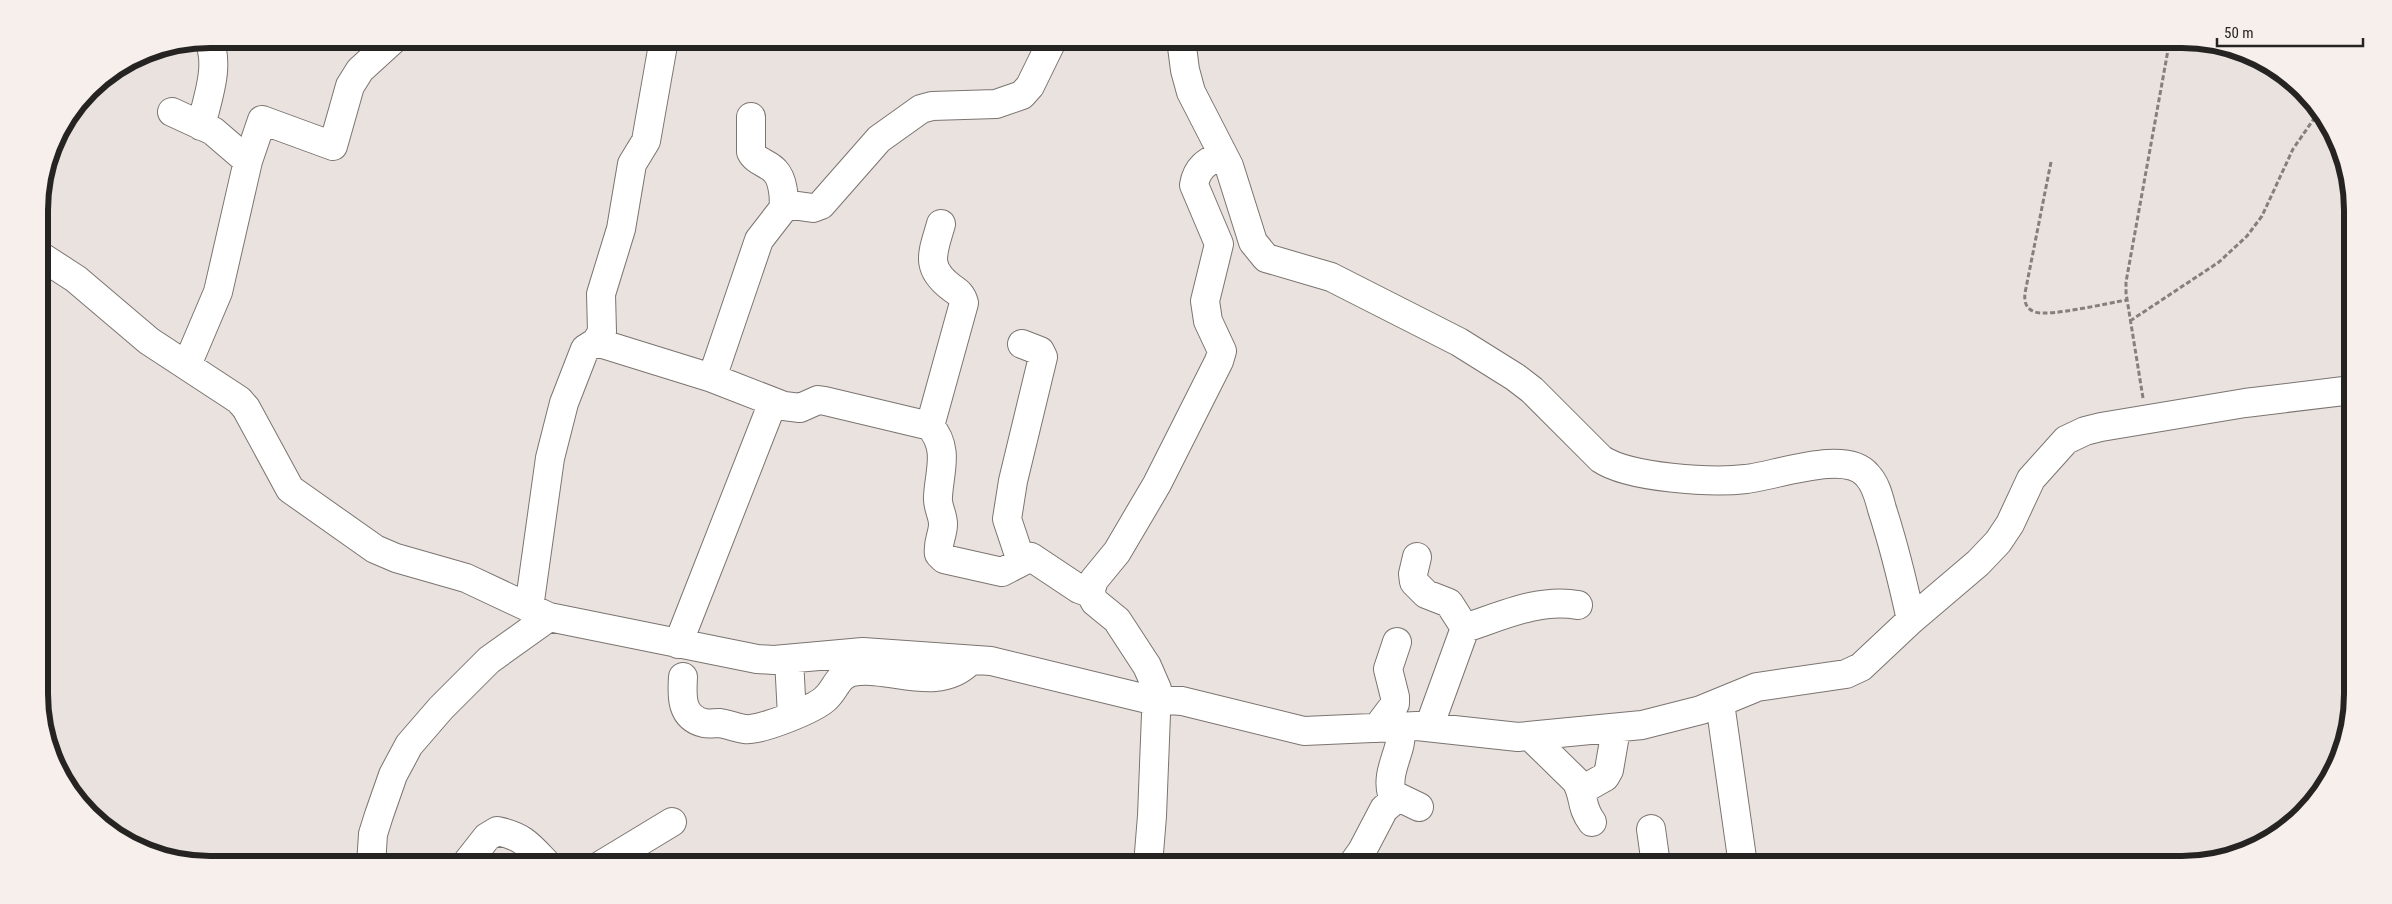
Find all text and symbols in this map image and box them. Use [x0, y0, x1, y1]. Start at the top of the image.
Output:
scale bar [2217, 15, 2363, 47]
text: 50 m [2224, 24, 2254, 42]

